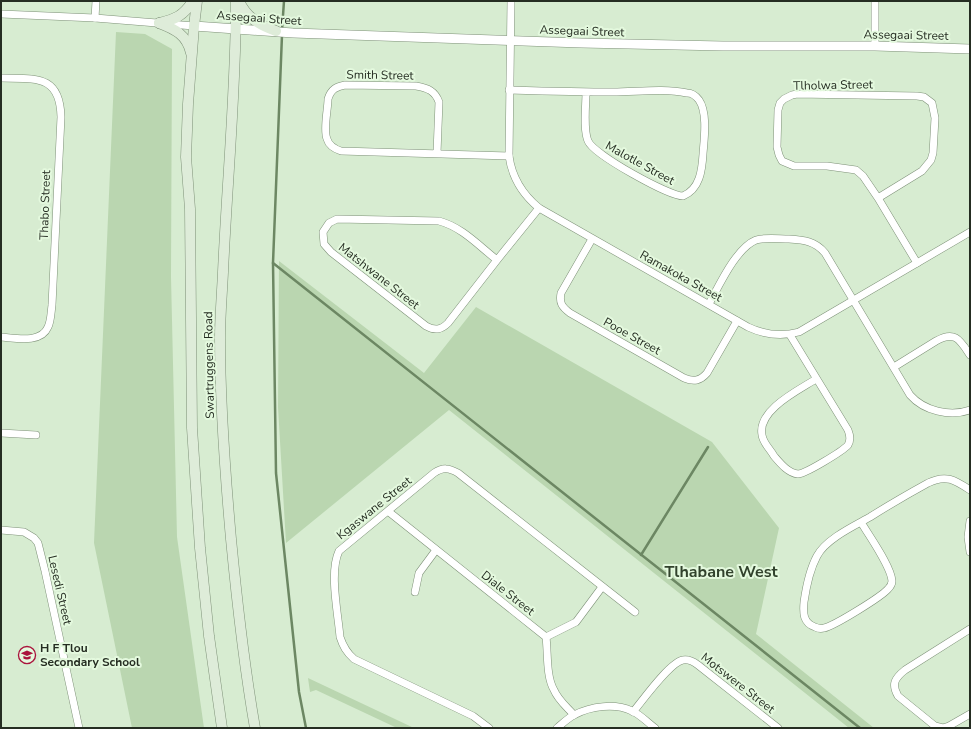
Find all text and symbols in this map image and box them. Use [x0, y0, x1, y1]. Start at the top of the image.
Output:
street label: Assegaai Street [216, 7, 303, 29]
street label: Assegaai Street [539, 22, 626, 41]
street label: Assegaai Street [863, 26, 949, 44]
street label: Smith Street [346, 66, 415, 84]
street label: Tlholwa Street [793, 76, 874, 94]
street label: Malotle Street [603, 137, 678, 189]
street label: Thabo Street [36, 169, 54, 240]
street label: Matshwane Street [335, 239, 423, 313]
street label: Ramakoka Street [637, 247, 726, 306]
street label: Swartruggens Road [200, 311, 218, 419]
street label: Pooe Street [601, 314, 664, 359]
street label: Kgaswane Street [333, 472, 415, 543]
street label: Lesedi Street [44, 554, 76, 627]
district label: Tlhabane West [664, 561, 778, 583]
street label: Diale Street [478, 567, 539, 619]
place label: H F Tlou Secondary School [40, 640, 140, 670]
school or university icon: H F Tlou Secondary School [17, 645, 37, 665]
street label: Motswere Street [698, 649, 779, 717]

